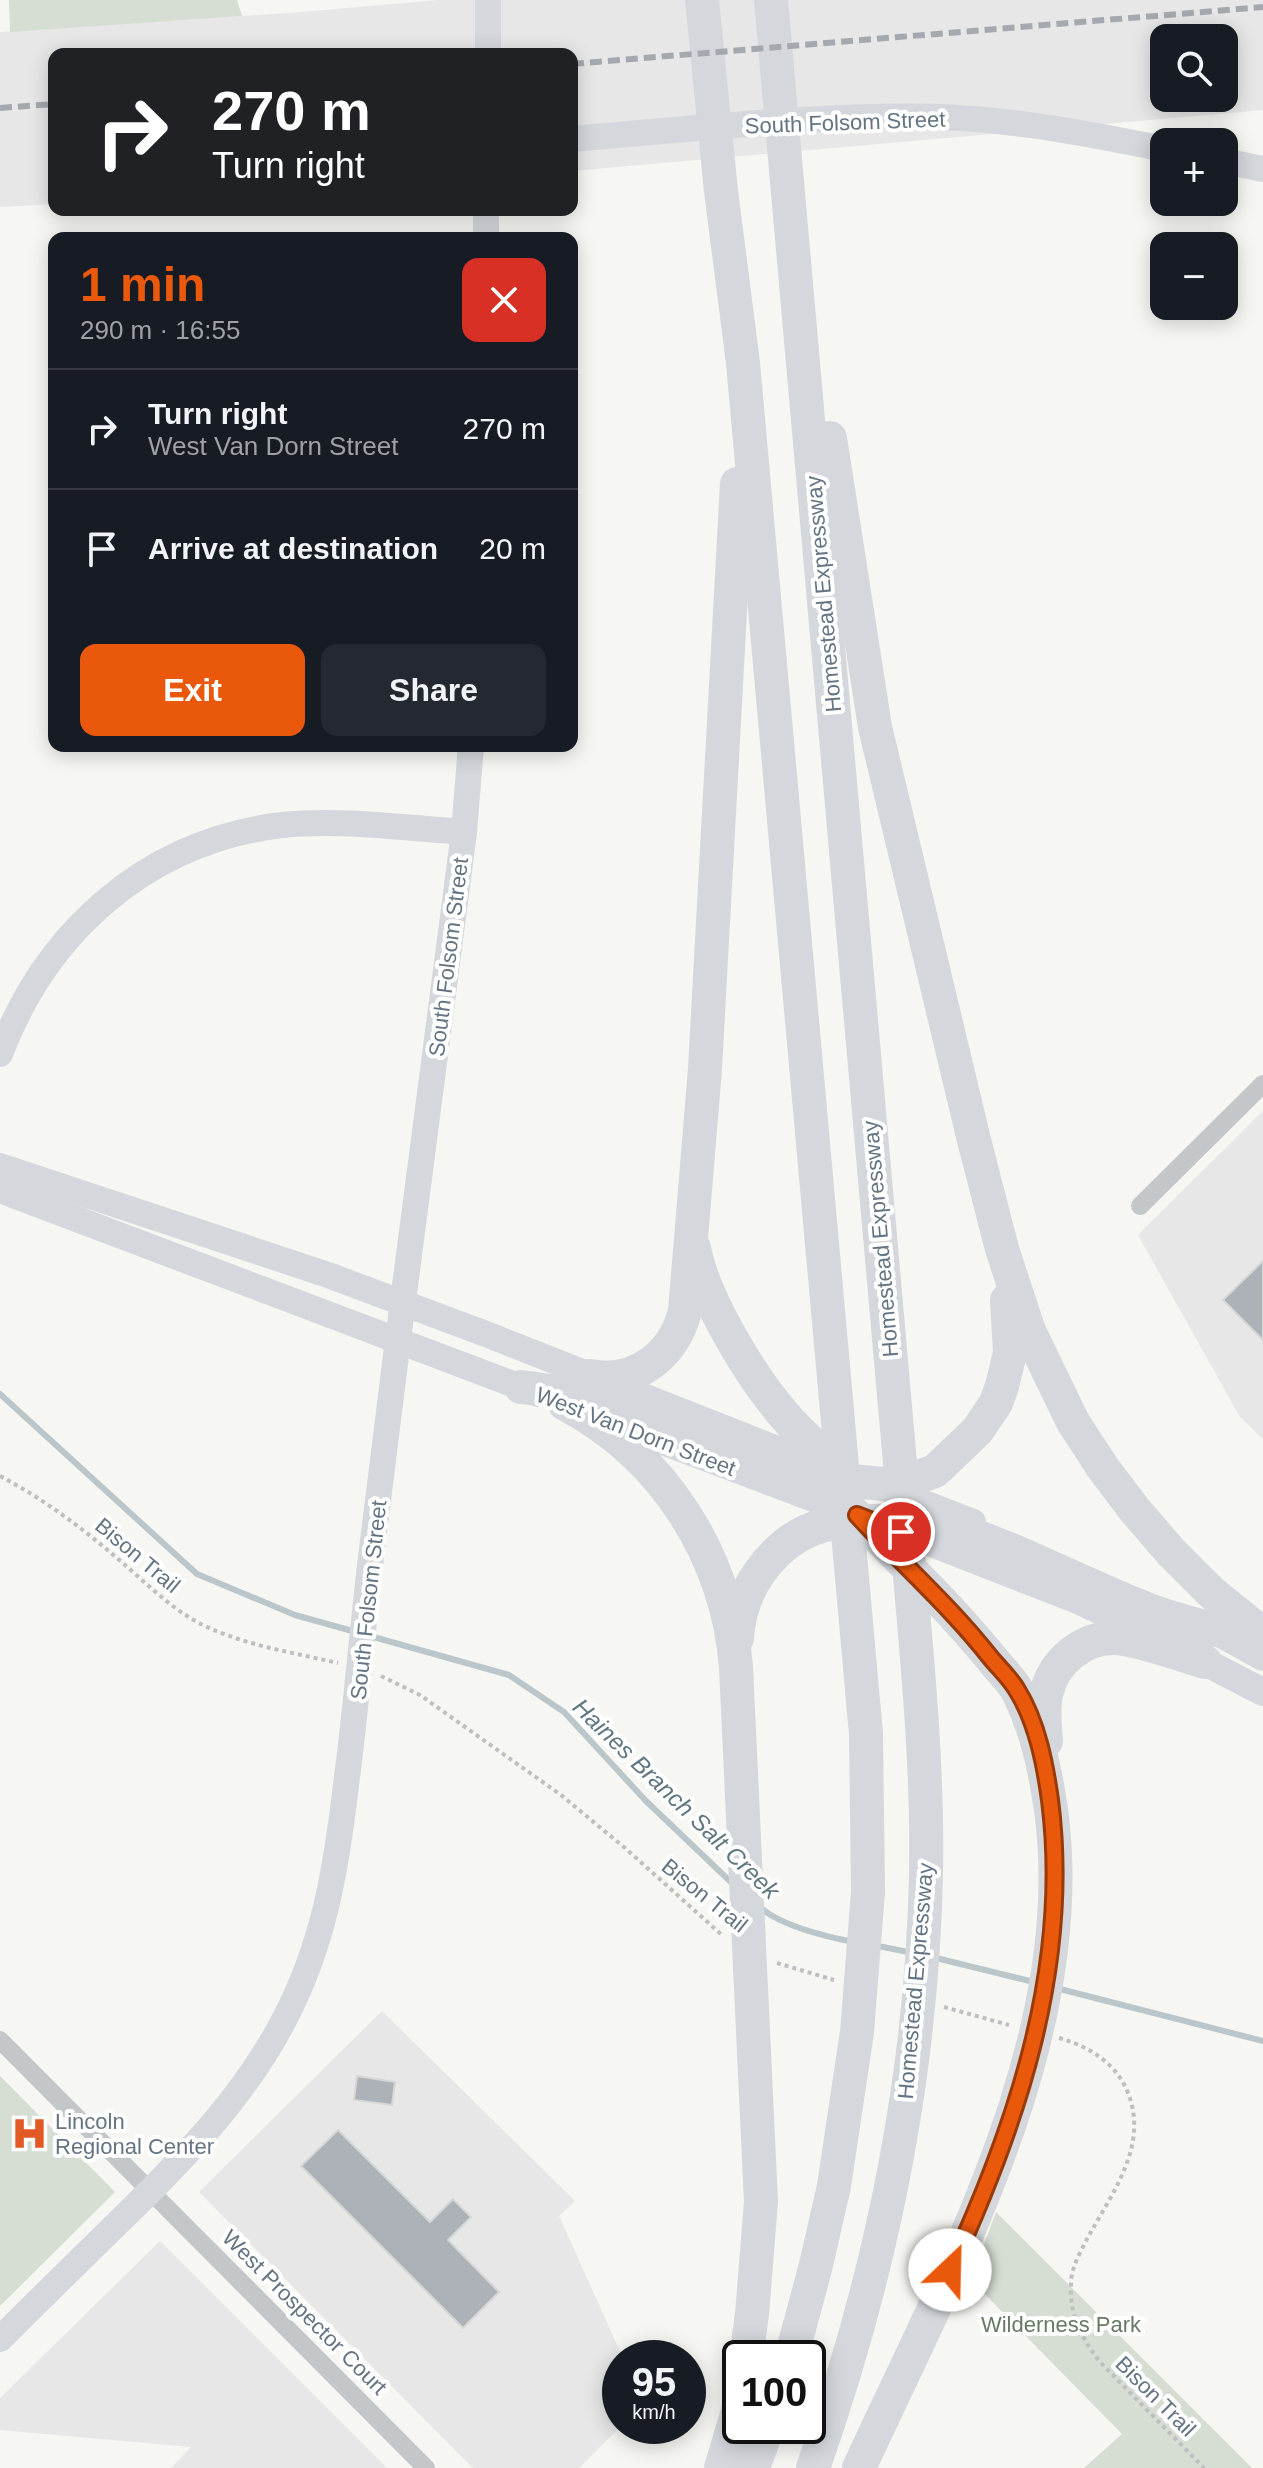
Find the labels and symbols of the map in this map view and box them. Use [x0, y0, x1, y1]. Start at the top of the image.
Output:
street label: South Folsom Street [744, 107, 946, 138]
street label: Homestead Expressway [801, 475, 846, 713]
street label: South Folsom Street [424, 856, 473, 1058]
street label: Homestead Expressway [858, 1120, 903, 1358]
street label: West Van Dorn Street [532, 1382, 739, 1481]
pin [867, 1498, 935, 1566]
street label: South Folsom Street [346, 1499, 391, 1701]
street label: Bison Trail [90, 1513, 185, 1598]
water label: Haines Branch Salt Creek [568, 1693, 786, 1906]
street label: Bison Trail [657, 1853, 752, 1937]
street label: Homestead Expressway [893, 1862, 938, 2100]
place label: Lincoln Regional Center [55, 2109, 214, 2159]
hospital icon: Lincoln Regional Center [10, 2115, 48, 2153]
street label: West Prospector Court [217, 2225, 392, 2400]
position arrow [908, 2228, 992, 2312]
park label: Wilderness Park [981, 2312, 1142, 2337]
speed limit sign: 100 [722, 2340, 826, 2444]
street label: Bison Trail [1110, 2351, 1201, 2442]

